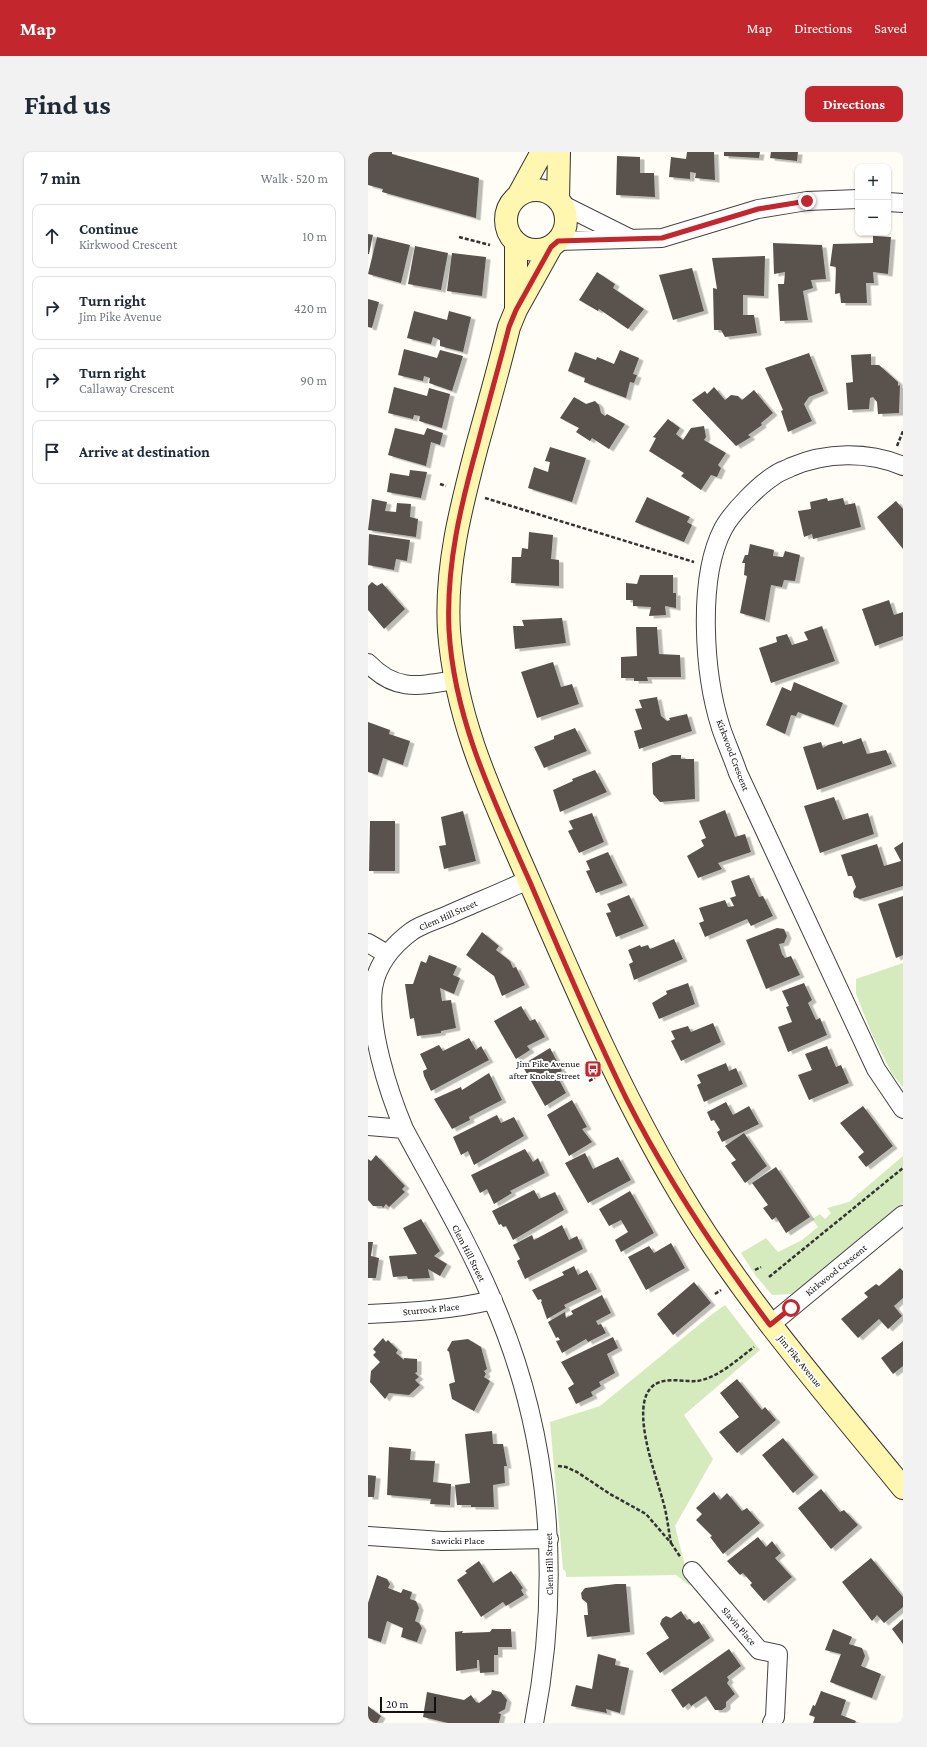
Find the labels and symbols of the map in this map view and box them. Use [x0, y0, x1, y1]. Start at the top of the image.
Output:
route end [798, 192, 816, 210]
street label: Kirkwood Crescent [714, 718, 752, 793]
street label: Clem Hill Street [417, 897, 479, 933]
place label: Jim Pike Avenue after Knoke Street [509, 1058, 581, 1081]
bus stop icon: Jim Pike Avenue after Knoke Street [583, 1059, 603, 1079]
street label: Clem Hill Street [450, 1223, 488, 1284]
street label: Kirkwood Crescent [803, 1242, 869, 1298]
route start [782, 1299, 800, 1317]
street label: Sturrock Place [402, 1301, 460, 1317]
street label: Jim Pike Avenue [775, 1332, 825, 1390]
street label: Clem Hill Street [543, 1532, 555, 1595]
street label: Sawicki Place [431, 1535, 485, 1546]
street label: Slavin Place [719, 1605, 759, 1648]
scale bar [380, 1695, 436, 1714]

